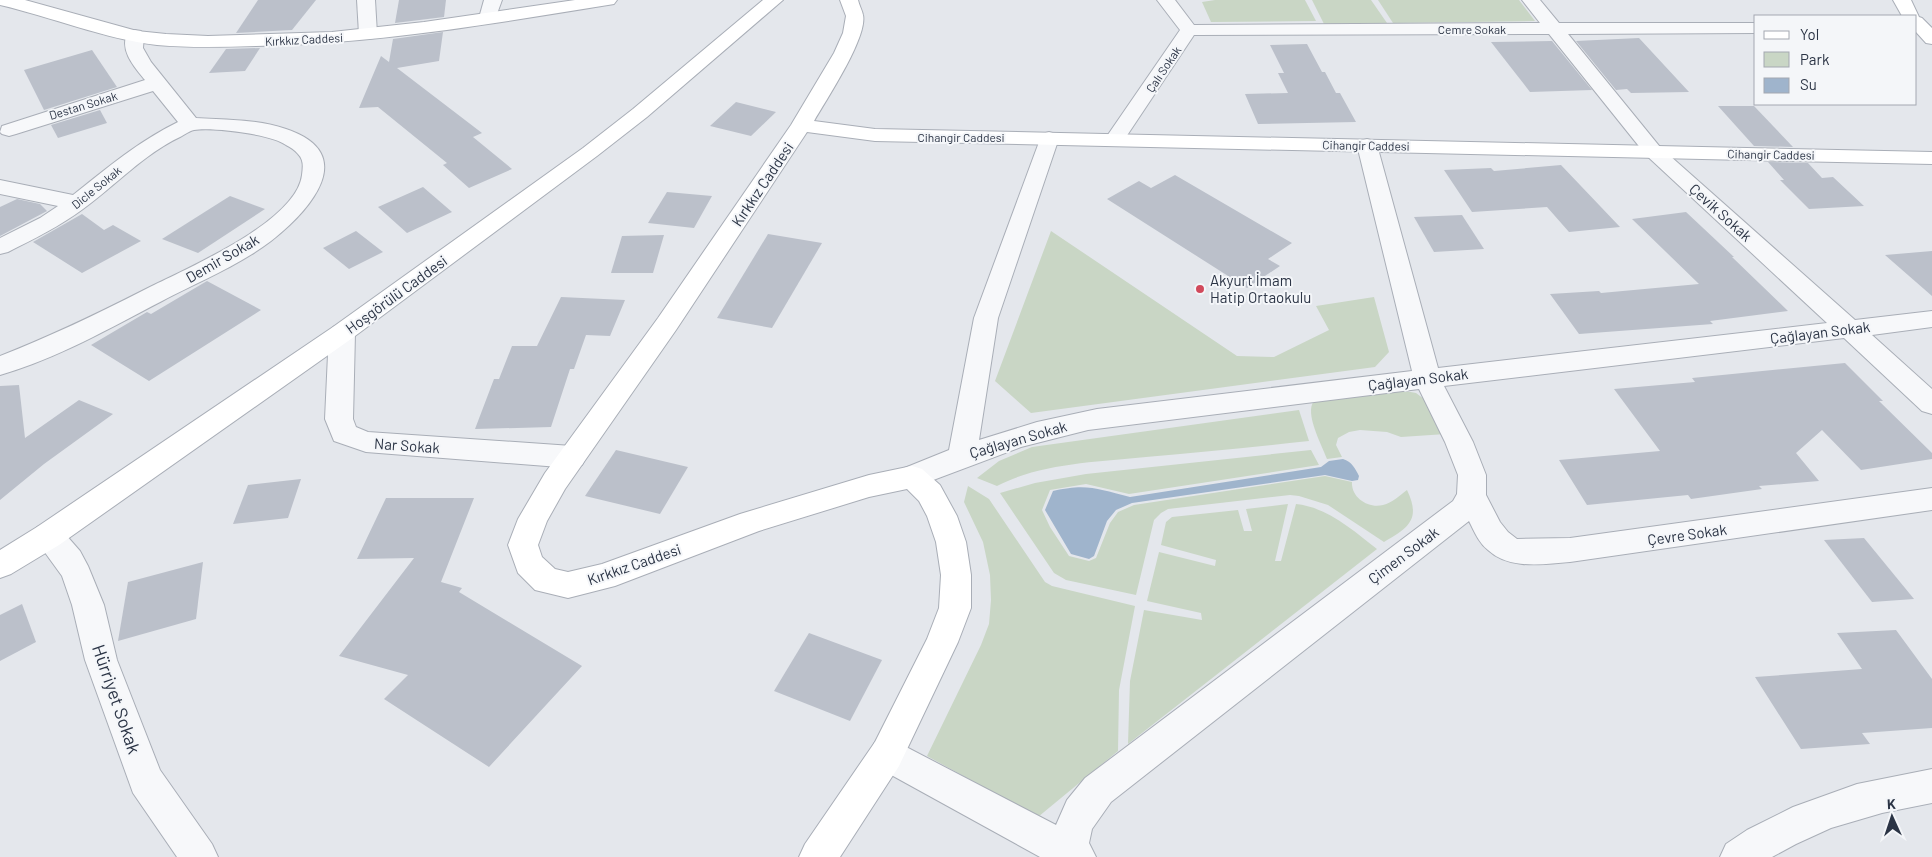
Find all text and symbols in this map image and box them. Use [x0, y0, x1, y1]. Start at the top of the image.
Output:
legend [1754, 15, 1917, 105]
street label: Cemre Sokak [1438, 22, 1506, 36]
text: Yol [1800, 25, 1819, 43]
street label: Kırkkız Caddesi [265, 30, 343, 48]
street label: Çalı Sokak [1142, 43, 1184, 95]
text: Park [1800, 50, 1830, 68]
text: Su [1800, 75, 1817, 93]
street label: Destan Sokak [47, 88, 119, 122]
street label: Cihangir Caddesi [917, 130, 1005, 144]
street label: Cihangir Caddesi [1322, 137, 1410, 153]
street label: Kırkkız Caddesi [727, 138, 797, 230]
street label: Cihangir Caddesi [1727, 146, 1815, 162]
street label: Dicle Sokak [68, 163, 124, 211]
street label: Çevik Sokak [1686, 179, 1756, 245]
street label: Demir Sokak [182, 230, 262, 286]
street label: Hoşgörülü Caddesi [342, 251, 450, 337]
place label: Akyurt İmam Hatip Ortaokulu [1210, 271, 1311, 306]
marker: Akyurt İmam Hatip Ortaokulu [1194, 283, 1206, 295]
street label: Çağlayan Sokak [1769, 317, 1872, 347]
street label: Çağlayan Sokak [1367, 364, 1470, 394]
street label: Çağlayan Sokak [967, 416, 1069, 462]
street label: Nar Sokak [374, 434, 441, 456]
street label: Çevre Sokak [1646, 519, 1728, 548]
street label: Çimen Sokak [1364, 522, 1442, 587]
street label: Kırkkız Caddesi [585, 540, 683, 588]
street label: Hürriyet Sokak [88, 641, 146, 757]
north arrow [1867, 792, 1917, 842]
text: K [1886, 795, 1896, 812]

